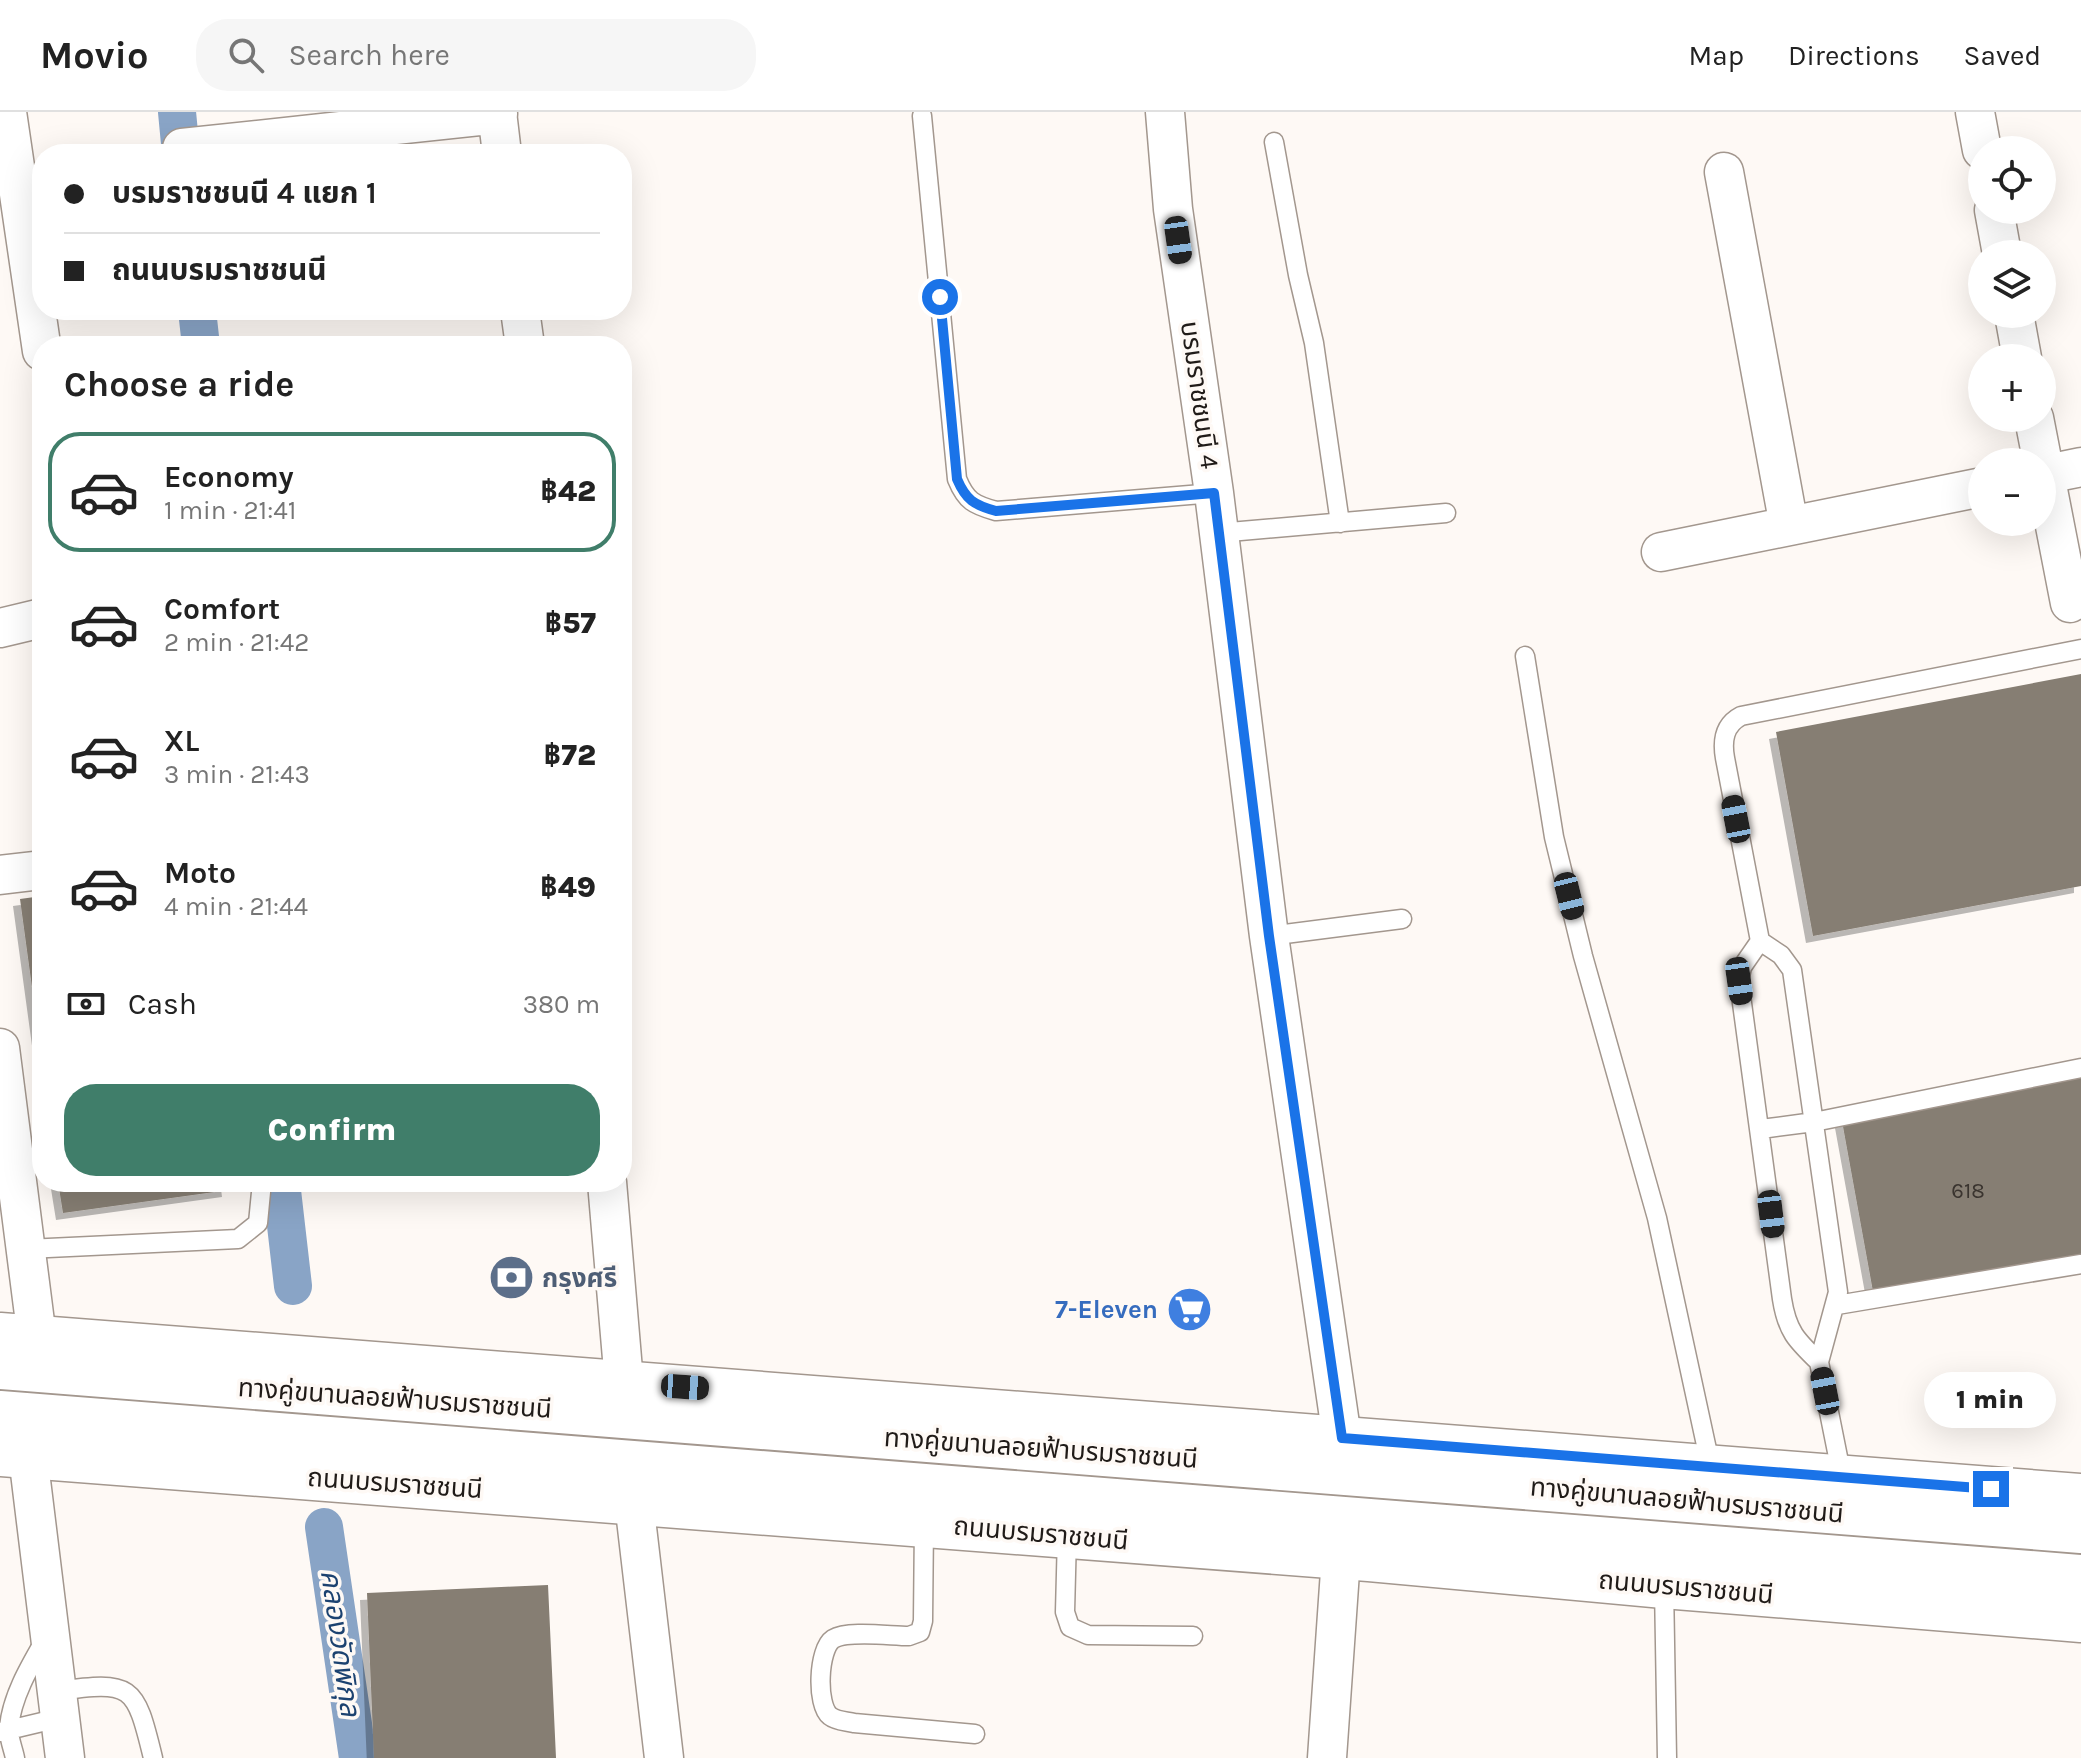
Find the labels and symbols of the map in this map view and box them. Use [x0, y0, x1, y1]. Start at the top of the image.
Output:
car [1163, 215, 1193, 265]
route start [922, 279, 958, 315]
street label: บรมราชชนนี 4 [1174, 319, 1225, 471]
car [1720, 793, 1752, 845]
car [1552, 870, 1586, 922]
car [1724, 956, 1754, 1006]
house number: 618 [1951, 1178, 1985, 1204]
car [1756, 1189, 1786, 1239]
bank icon: กรุงศรี [487, 1254, 535, 1302]
place label: กรุงศรี [542, 1263, 617, 1294]
supermarket icon: 7-Eleven [1165, 1285, 1213, 1333]
place label: 7-Eleven [1055, 1294, 1158, 1325]
car [1809, 1365, 1841, 1417]
street label: ทางคู่ขนานลอยฟ้าบรมราชชนนี [237, 1372, 553, 1425]
car [660, 1373, 710, 1401]
callout: 1 min [1925, 1373, 2057, 1429]
street label: ทางคู่ขนานลอยฟ้าบรมราชชนนี [883, 1422, 1199, 1475]
street label: ถนนบรมราชชนนี [306, 1462, 484, 1505]
street label: ทางคู่ขนานลอยฟ้าบรมราชชนนี [1529, 1471, 1845, 1530]
route end [1973, 1471, 2009, 1507]
street label: ถนนบรมราชชนนี [952, 1510, 1130, 1557]
street label: ถนนบรมราชชนนี [1597, 1564, 1775, 1611]
water label: คลองวัดพิกุล [313, 1568, 367, 1720]

